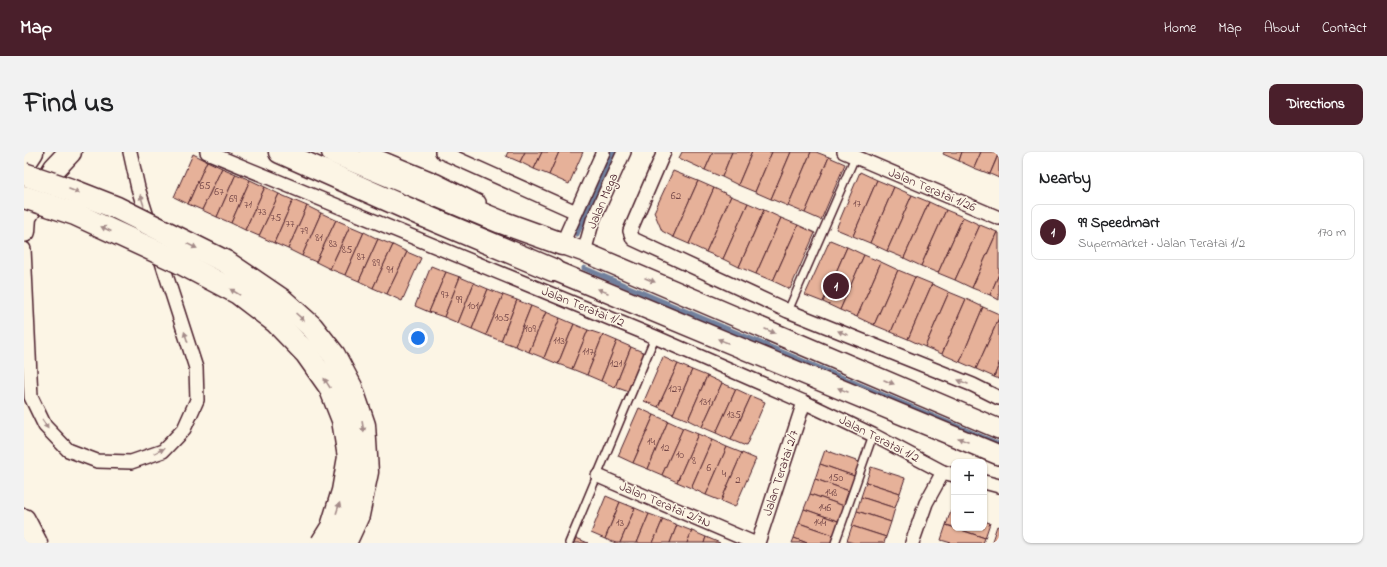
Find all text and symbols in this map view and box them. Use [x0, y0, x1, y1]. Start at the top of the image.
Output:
text: Map [20, 15, 52, 42]
text: Home [1164, 18, 1196, 39]
text: Map [1218, 18, 1242, 39]
text: About [1264, 18, 1300, 39]
text: Contact [1322, 18, 1367, 39]
text: Find us [24, 84, 114, 125]
button: Directions [1269, 84, 1363, 125]
street label: Jalan Teratai 1/26 [885, 163, 979, 217]
text: Nearby [1039, 166, 1091, 191]
street label: Jalan Mega [583, 170, 624, 232]
house number: 65 [199, 178, 211, 194]
house number: 67 [214, 184, 224, 200]
one-way arrow [69, 188, 80, 194]
house number: 62 [671, 188, 682, 204]
house number: 69 [229, 191, 238, 207]
one-way arrow [139, 193, 145, 205]
house number: 17 [853, 196, 861, 212]
house number: 71 [244, 197, 253, 213]
house number: 73 [257, 204, 267, 220]
house number: 75 [271, 210, 281, 226]
text: 99 Speedmart [1078, 212, 1160, 234]
house number: 77 [285, 216, 295, 232]
house number: 79 [300, 223, 309, 239]
text: 1 [1051, 223, 1055, 242]
text: 170 m [1318, 223, 1346, 242]
one-way arrow [101, 226, 112, 232]
house number: 81 [315, 230, 323, 246]
text: Supermarket · Jalan Teratai 1/2 [1078, 234, 1245, 253]
house number: 83 [329, 236, 338, 252]
one-way arrow [186, 242, 198, 249]
house number: 85 [342, 242, 352, 258]
house number: 87 [357, 249, 366, 265]
house number: 89 [372, 255, 380, 271]
house number: 91 [387, 262, 394, 278]
pin: 1 [823, 271, 849, 301]
one-way arrow [644, 277, 656, 283]
street label: Jalan Teratai 1/2 [539, 282, 628, 333]
house number: 97 [441, 287, 449, 303]
one-way arrow [597, 288, 608, 294]
one-way arrow [229, 289, 241, 296]
house number: 99 [456, 292, 463, 308]
house number: 101 [467, 298, 479, 314]
house number: 105 [495, 310, 509, 326]
one-way arrow [295, 312, 306, 321]
house number: 109 [524, 321, 536, 337]
your location [408, 328, 428, 348]
one-way arrow [764, 328, 775, 334]
one-way arrow [838, 330, 849, 336]
one-way arrow [183, 331, 189, 343]
house number: 113 [553, 333, 565, 349]
one-way arrow [716, 337, 728, 343]
house number: 117 [582, 344, 594, 360]
house number: 121 [610, 356, 623, 372]
one-way arrow [323, 378, 331, 388]
one-way arrow [957, 378, 969, 384]
one-way arrow [883, 379, 895, 385]
house number: 127 [668, 381, 682, 397]
one-way arrow [836, 387, 848, 393]
house number: 131 [699, 394, 711, 410]
house number: 135 [727, 407, 741, 423]
street label: Jalan Teratai 1/2 [835, 411, 923, 468]
one-way arrow [42, 418, 49, 430]
one-way arrow [360, 421, 366, 434]
street label: Jalan Teratai 2/7 [758, 427, 804, 518]
house number: 14 [647, 434, 655, 450]
one-way arrow [957, 437, 968, 443]
house number: 12 [661, 440, 670, 456]
house number: 10 [676, 447, 684, 463]
one-way arrow [153, 448, 165, 454]
house number: 8 [692, 453, 696, 469]
map controls [951, 459, 987, 531]
button: + [951, 459, 987, 495]
house number: 6 [707, 460, 712, 476]
house number: 4 [722, 466, 727, 482]
house number: 150 [829, 470, 844, 486]
house number: 2 [735, 472, 741, 488]
street label: Jalan Teratai 2/7N [616, 477, 714, 533]
house number: 148 [825, 485, 837, 501]
button: − [951, 495, 987, 531]
house number: 146 [819, 500, 832, 516]
one-way arrow [335, 501, 341, 513]
house number: 13 [616, 515, 624, 531]
house number: 144 [814, 515, 827, 531]

